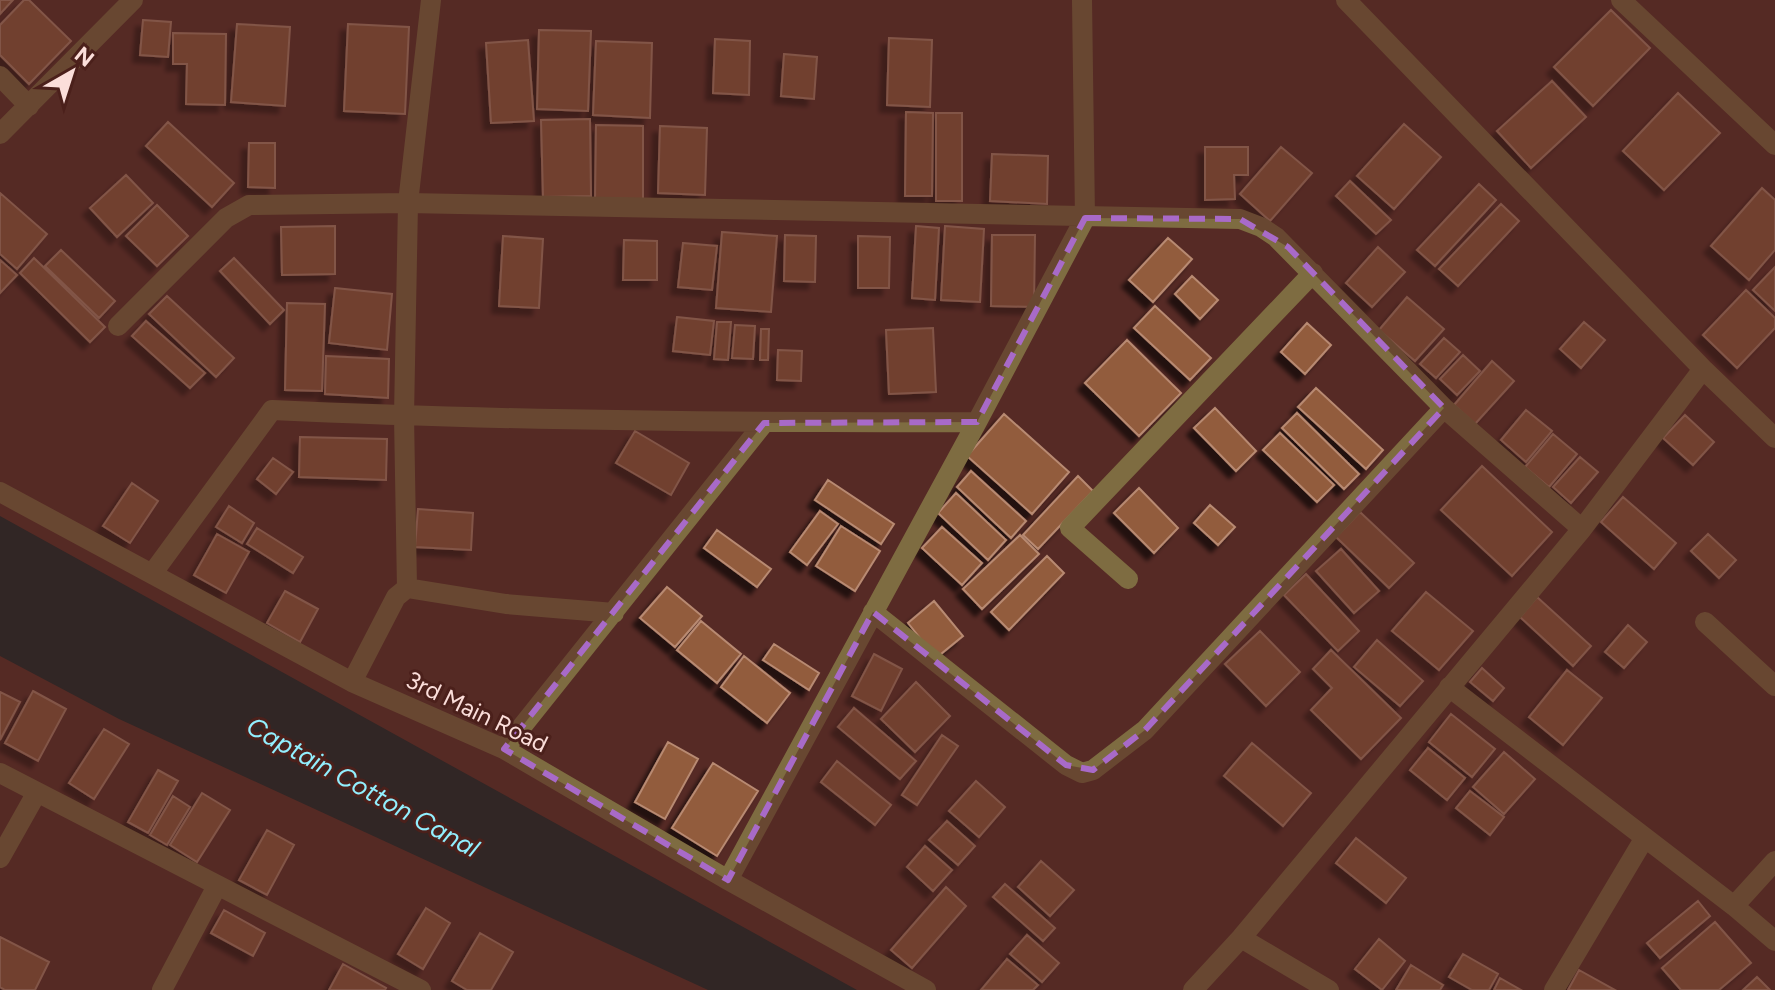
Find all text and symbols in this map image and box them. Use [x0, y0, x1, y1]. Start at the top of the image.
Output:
north arrow [32, 32, 112, 112]
text: N [69, 41, 99, 73]
street label: 3rd Main Road [402, 665, 553, 758]
water label: Captain Cotton Canal [241, 710, 485, 864]

